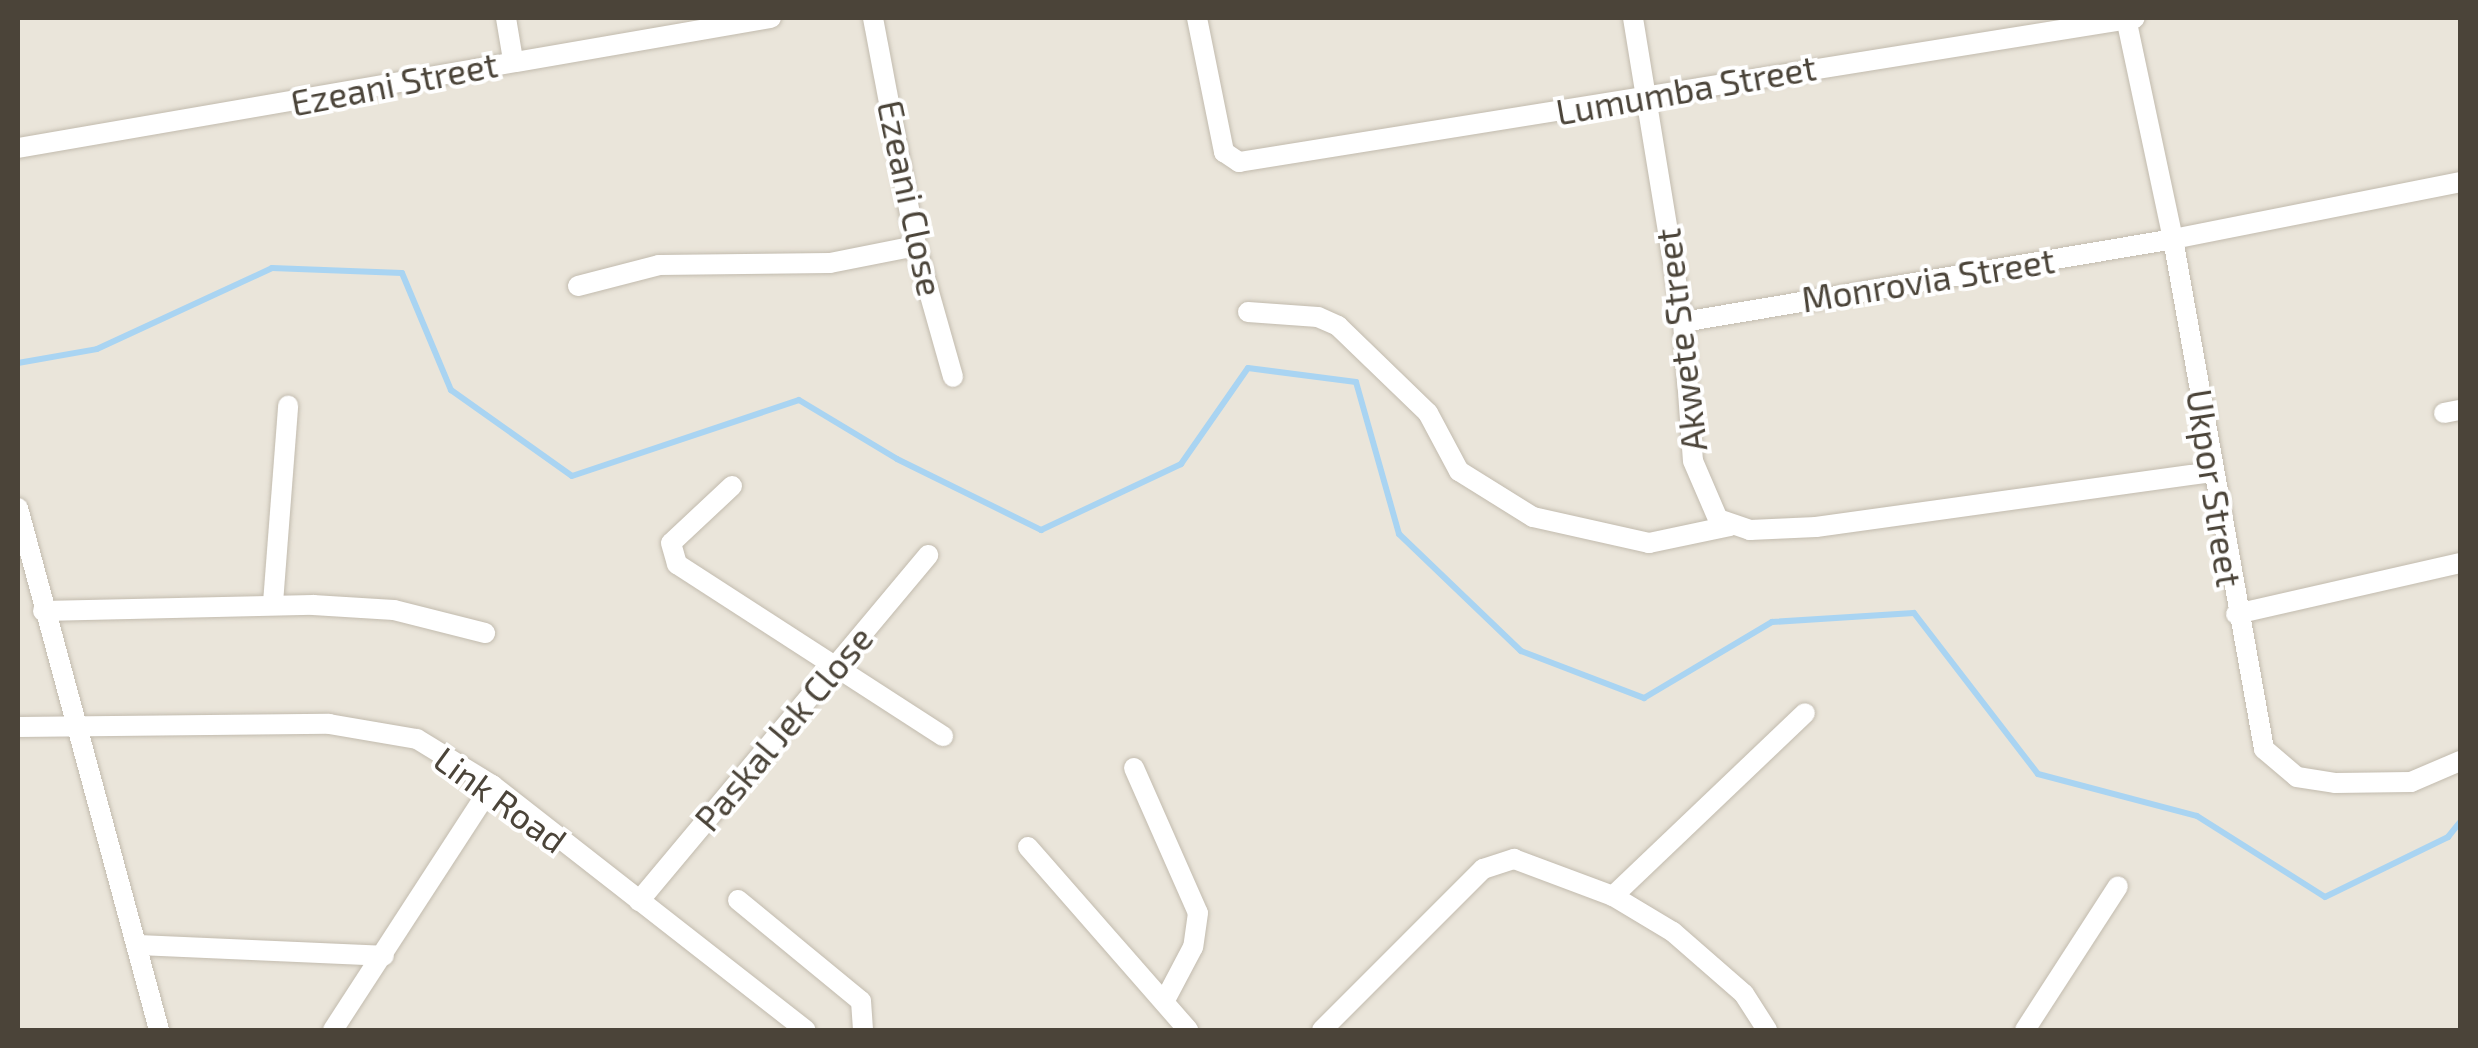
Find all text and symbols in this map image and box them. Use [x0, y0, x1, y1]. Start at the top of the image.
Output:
street label: Ezeani Street [287, 42, 501, 124]
street label: Lumumba Street [1553, 45, 1819, 133]
street label: Ezeani Close [870, 96, 952, 300]
street label: Akwete Street [1645, 226, 1715, 454]
street label: Monrovia Street [1798, 238, 2058, 320]
street label: Ukpor Street [2179, 386, 2251, 590]
street label: Paskal Jek Close [685, 617, 881, 839]
street label: Link Road [427, 737, 575, 861]

